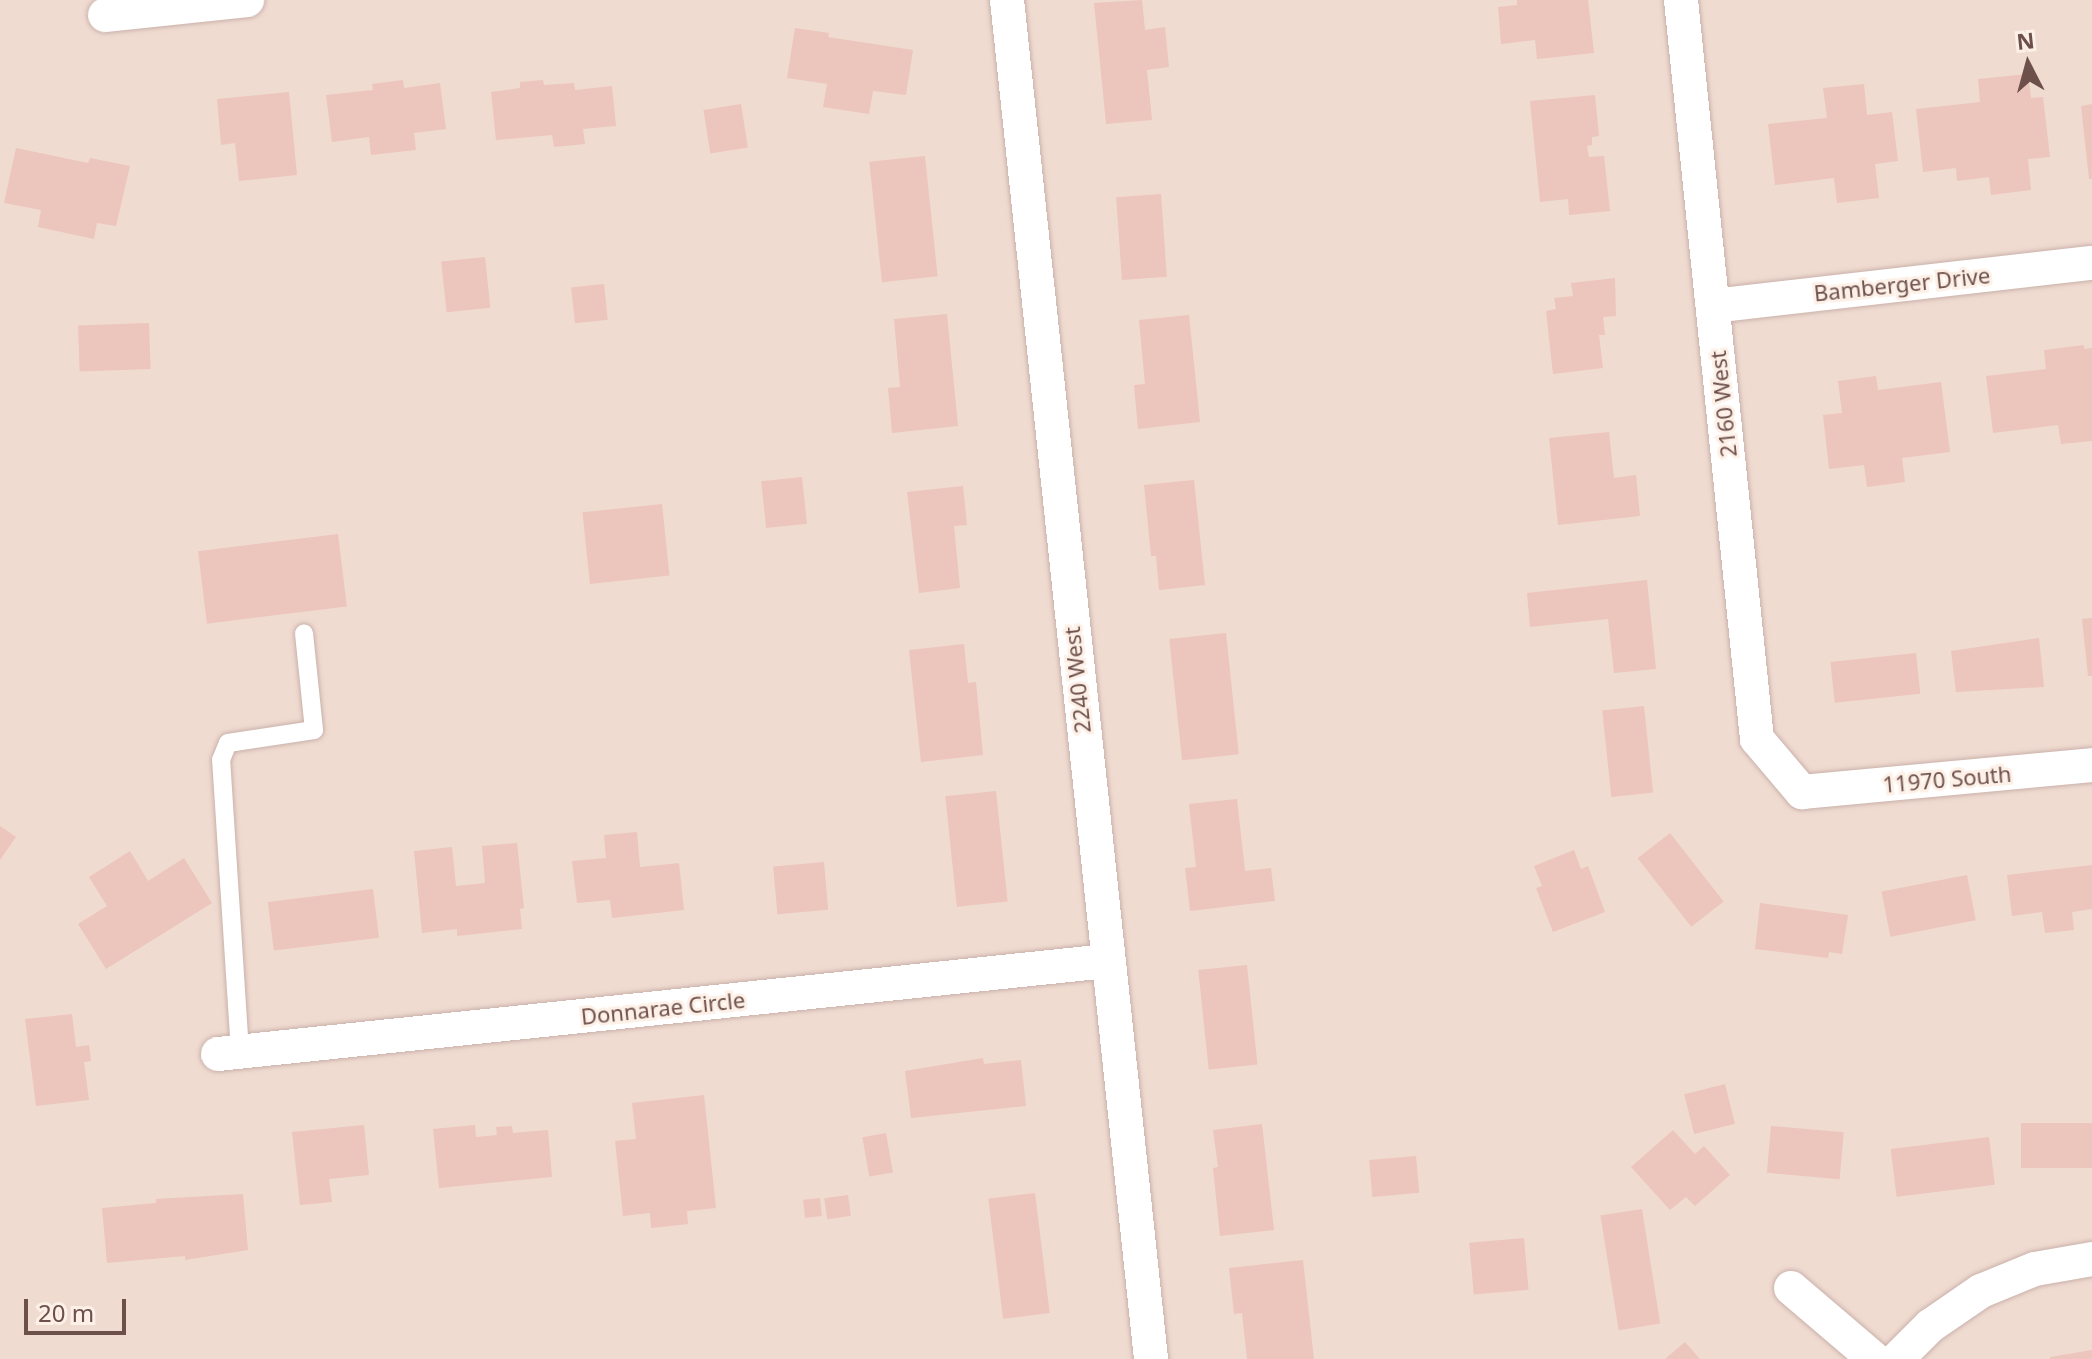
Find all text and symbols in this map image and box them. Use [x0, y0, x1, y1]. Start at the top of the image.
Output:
north arrow [1988, 24, 2068, 104]
text: N [2015, 24, 2036, 56]
street label: Bamberger Drive [1813, 262, 1991, 306]
street label: 2160 West [1704, 349, 1742, 459]
street label: 2240 West [1058, 625, 1096, 735]
street label: 11970 South [1882, 760, 2012, 798]
street label: Donnarae Circle [580, 986, 746, 1030]
scale bar [28, 1283, 130, 1333]
text: 20 m [38, 1296, 94, 1329]

